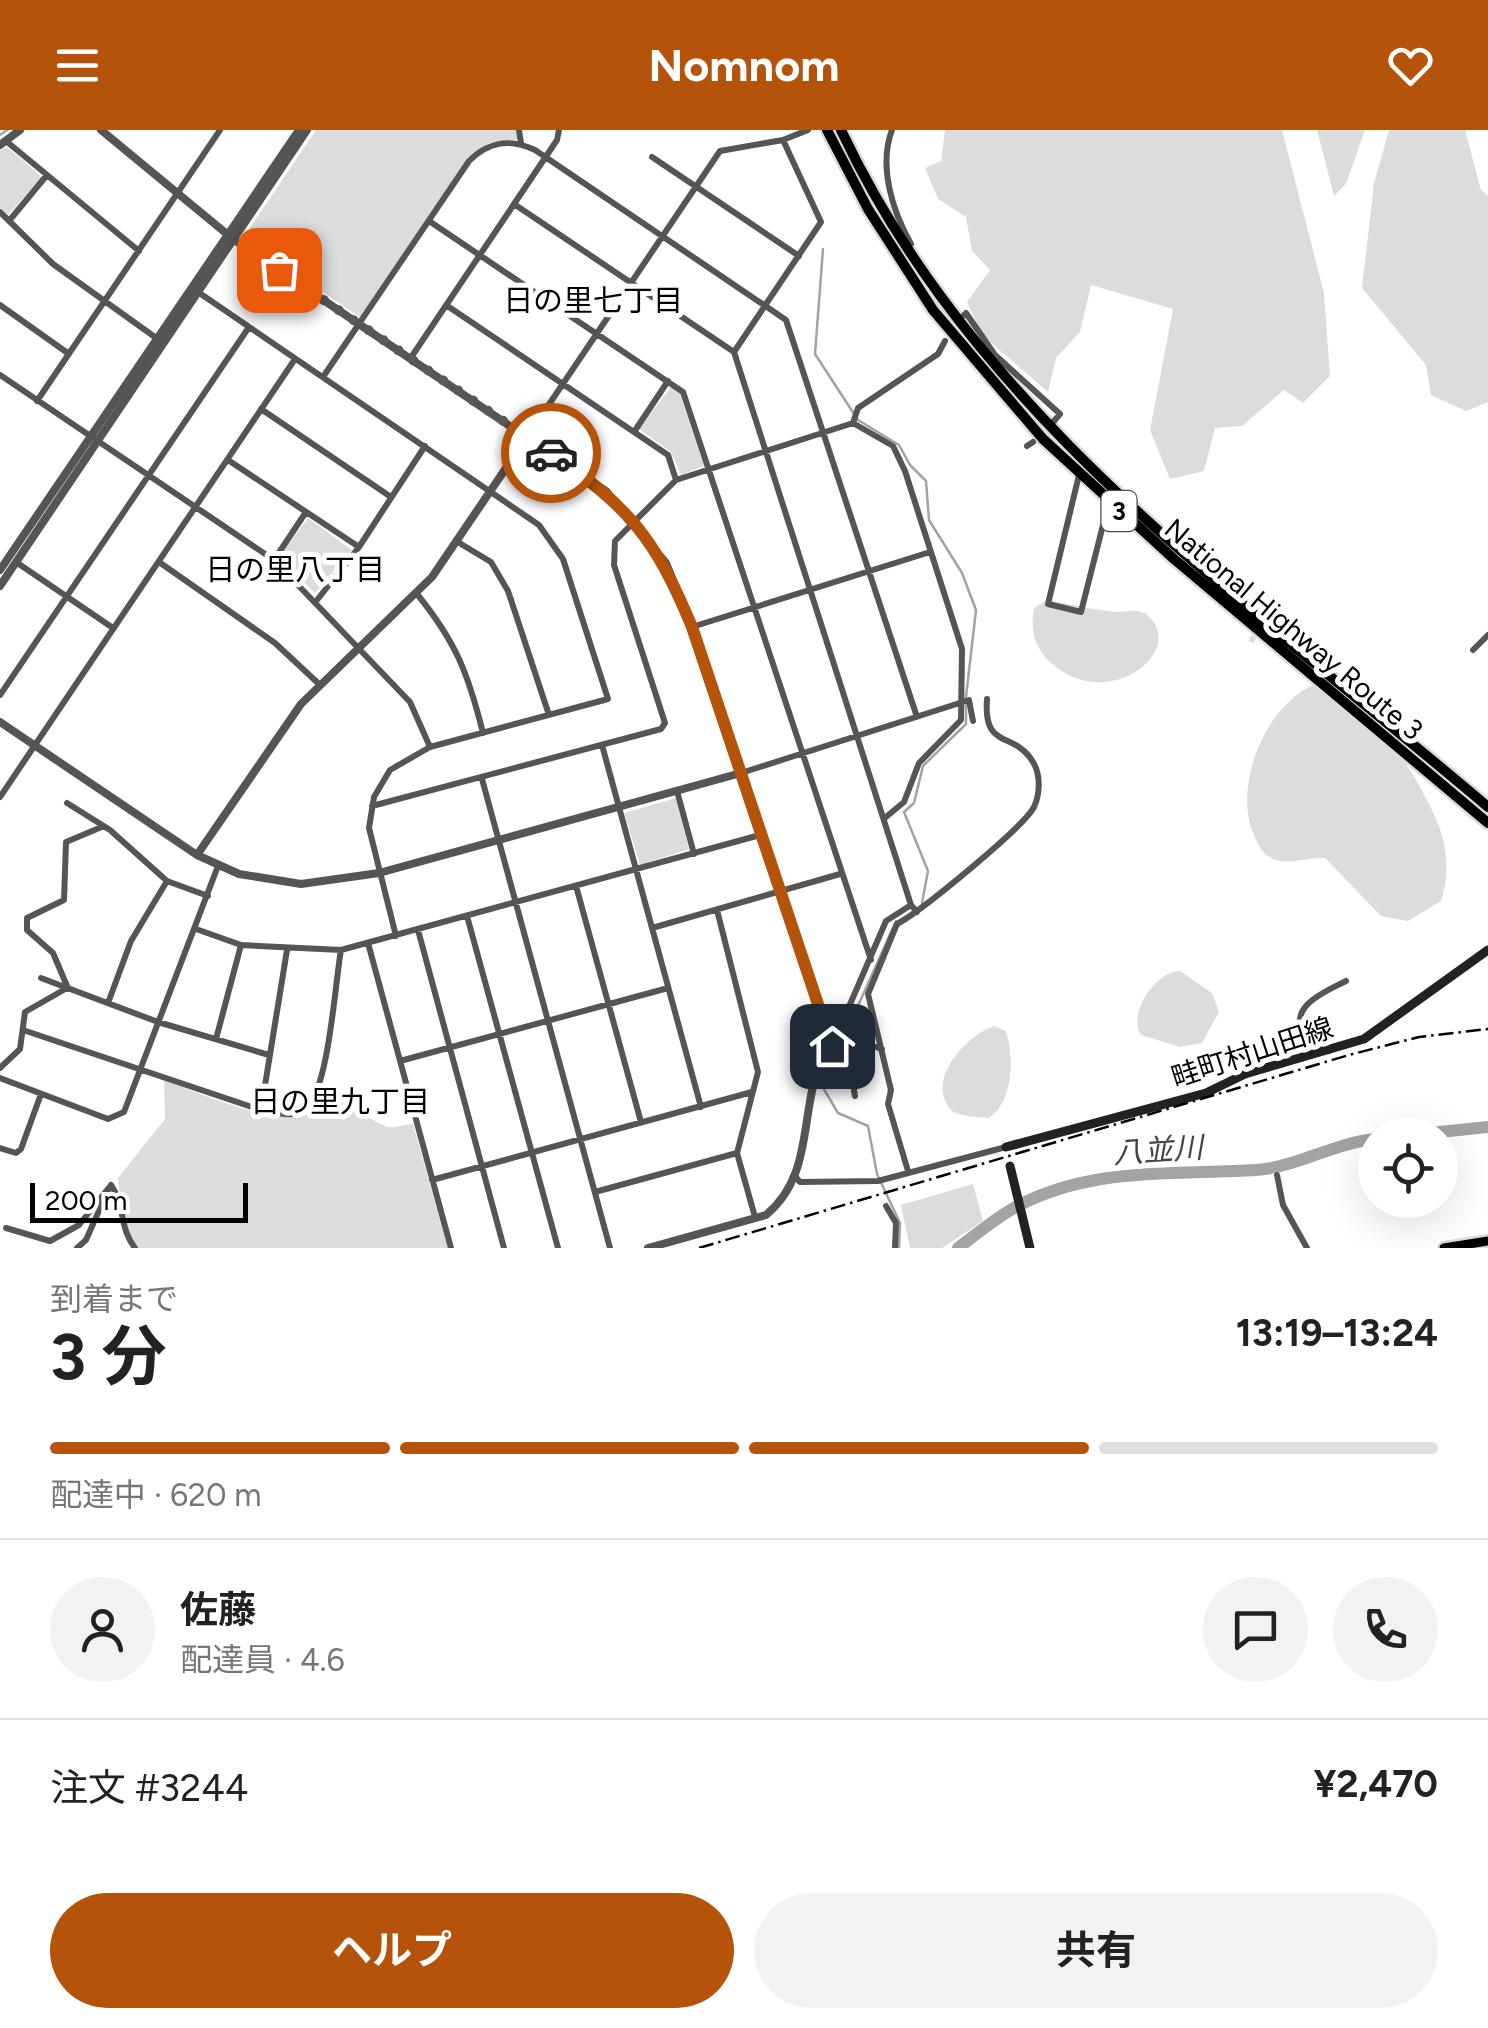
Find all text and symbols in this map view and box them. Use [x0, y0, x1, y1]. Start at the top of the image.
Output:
icon: menu [50, 38, 105, 93]
text: Nomnom [648, 38, 840, 92]
icon: heart [1383, 38, 1438, 93]
pin [237, 228, 322, 313]
icon: bag [252, 243, 307, 298]
district label: 日の里七丁目 [503, 282, 683, 319]
courier [501, 403, 601, 503]
icon: car [524, 426, 579, 481]
road number: 3 [1102, 491, 1136, 531]
street label: National Highway Route 3 [1158, 511, 1430, 747]
district label: 日の里八丁目 [205, 551, 385, 588]
pin [790, 1004, 875, 1089]
street label: 畦町村山田線 [1167, 1010, 1337, 1094]
icon: home [805, 1019, 860, 1074]
district label: 日の里九丁目 [250, 1083, 430, 1120]
map controls [1358, 1118, 1458, 1218]
button: locate [1358, 1118, 1458, 1218]
water label: 八並川 [1112, 1128, 1207, 1172]
scale bar [30, 1178, 248, 1222]
text: 200 m [45, 1183, 127, 1217]
text: 到着まで [50, 1280, 178, 1318]
text: 13:19–13:24 [1236, 1310, 1438, 1356]
text: 3 分 [50, 1317, 167, 1395]
text: 配達中 · 620 m [50, 1476, 262, 1514]
button: person [50, 1577, 155, 1682]
button: chat [1203, 1577, 1308, 1682]
button: phone [1333, 1577, 1438, 1682]
text: 佐藤 [180, 1587, 256, 1633]
text: 配達員 · 4.6 [180, 1641, 345, 1679]
text: ¥2,470 [1314, 1761, 1438, 1807]
text: 注文 #3244 [50, 1765, 248, 1811]
button: ヘルプ [50, 1893, 734, 2008]
button: 共有 [754, 1893, 1438, 2008]

